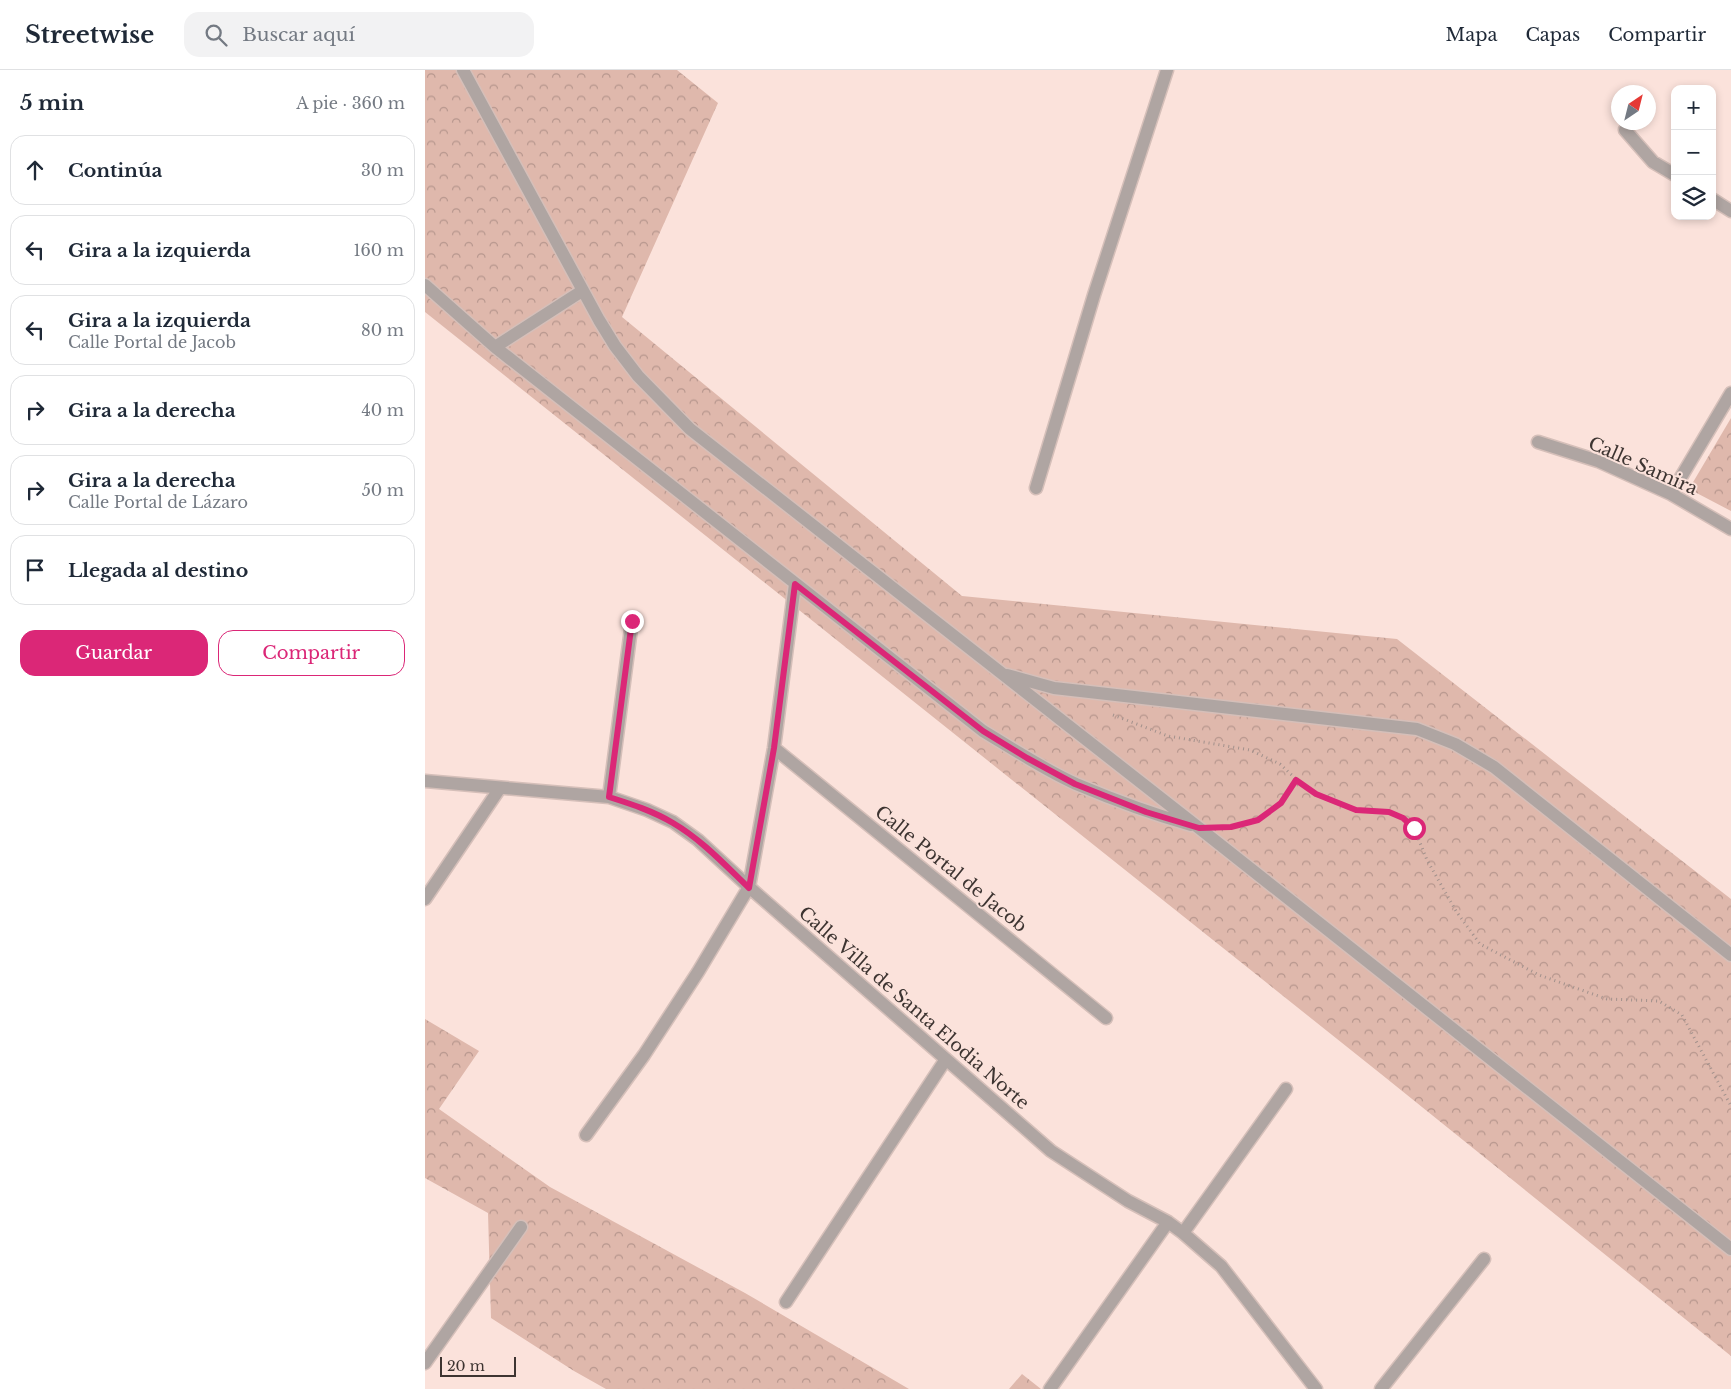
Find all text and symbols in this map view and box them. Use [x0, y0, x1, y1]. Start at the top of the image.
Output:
search box [184, 12, 534, 57]
text: Streetwise [25, 20, 154, 49]
icon: search [202, 21, 230, 49]
text: Buscar aquí [242, 23, 355, 46]
text: Mapa [1446, 24, 1497, 46]
text: Capas [1525, 24, 1580, 46]
text: Compartir [1608, 24, 1706, 46]
north arrow [1611, 85, 1656, 130]
map controls [1671, 85, 1716, 220]
button: + [1671, 85, 1716, 130]
text: 5 min [20, 90, 84, 116]
text: A pie · 360 m [296, 93, 405, 113]
button: − [1671, 130, 1716, 175]
icon: ahead [21, 156, 49, 184]
text: Continúa [68, 159, 162, 182]
text: 30 m [361, 160, 404, 180]
button: layers [1671, 175, 1716, 220]
icon: left [21, 236, 49, 264]
text: Gira a la izquierda [68, 239, 251, 262]
text: 160 m [353, 240, 404, 260]
text: Gira a la izquierda [68, 309, 251, 332]
icon: left [21, 316, 49, 344]
text: 80 m [361, 320, 404, 340]
text: Calle Portal de Jacob [68, 332, 236, 352]
icon: right [21, 396, 49, 424]
text: Gira a la derecha [68, 399, 236, 422]
text: 40 m [361, 400, 404, 420]
street label: Calle Samira [1585, 432, 1701, 500]
text: Gira a la derecha [68, 469, 236, 492]
icon: right [21, 476, 49, 504]
text: 50 m [362, 480, 404, 500]
text: Calle Portal de Lázaro [68, 492, 248, 512]
icon: arrive [21, 556, 49, 584]
text: Llegada al destino [68, 559, 248, 582]
route end [621, 610, 644, 633]
button: Guardar [20, 630, 208, 676]
button: Compartir [218, 630, 405, 676]
street label: Calle Portal de Jacob [871, 801, 1031, 937]
route start [1403, 817, 1426, 840]
street label: Calle Villa de Santa Elodia Norte [794, 902, 1034, 1114]
scale bar [440, 1354, 516, 1377]
text: 20 m [447, 1357, 485, 1375]

